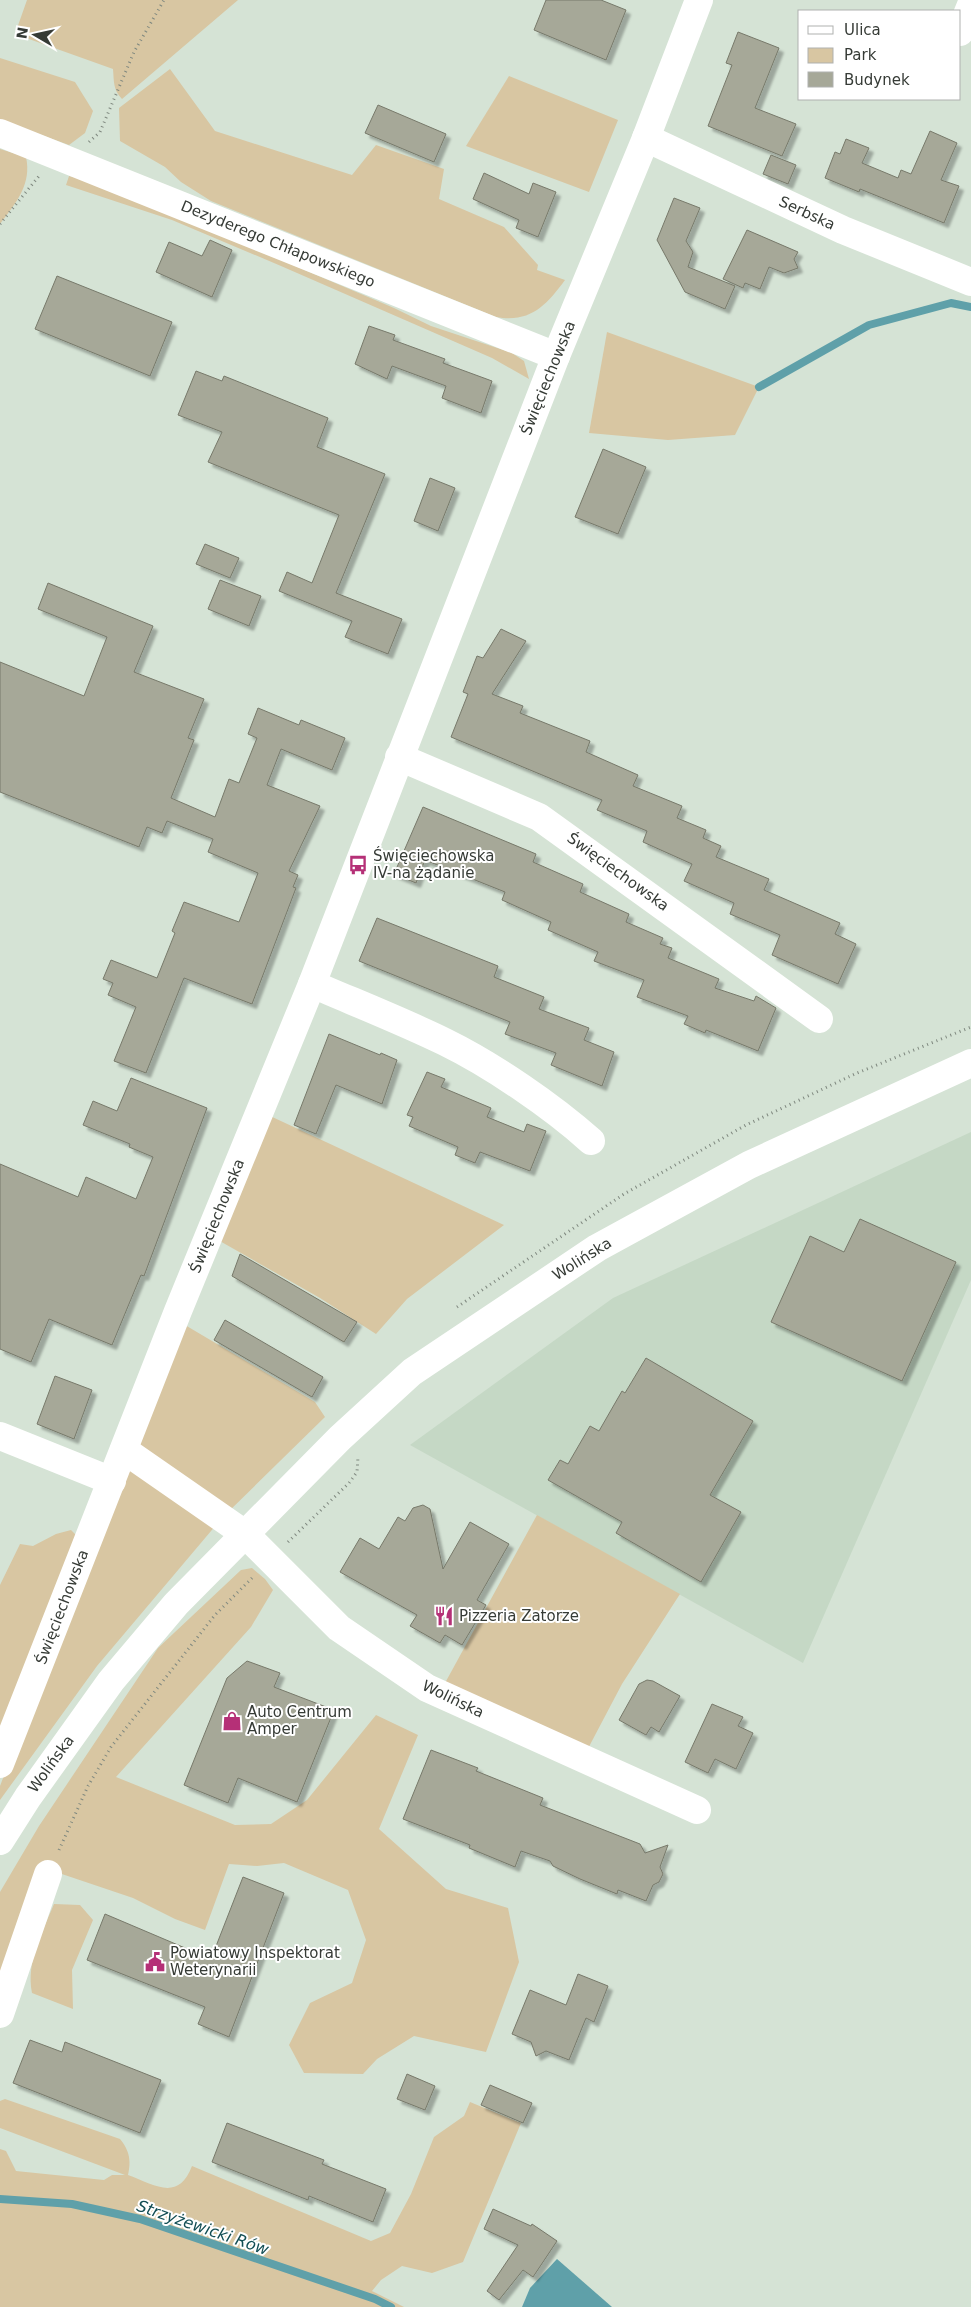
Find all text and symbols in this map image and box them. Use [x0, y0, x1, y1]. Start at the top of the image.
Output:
north arrow [10, 10, 60, 60]
legend [798, 10, 961, 100]
text: Ulica [844, 21, 881, 39]
text: N [13, 26, 31, 40]
text: Park [844, 46, 877, 64]
text: Budynek [844, 71, 910, 89]
street label: Serbska [776, 192, 838, 234]
street label: Dezyderego Chłapowskiego [178, 197, 378, 291]
street label: Święciechowska [516, 318, 579, 438]
street label: Święciechowska [564, 828, 673, 915]
place label: Święciechowska IV-na żądanie [373, 846, 494, 882]
bus stop icon: Święciechowska IV-na żądanie [347, 854, 369, 876]
street label: Święciechowska [185, 1156, 248, 1276]
street label: Wolińska [549, 1234, 615, 1284]
street label: Święciechowska [31, 1547, 92, 1667]
restaurant icon: Pizzeria Zatorze [433, 1605, 455, 1627]
place label: Pizzeria Zatorze [459, 1607, 579, 1625]
street label: Wolińska [419, 1676, 487, 1722]
place label: Auto Centrum Amper [247, 1703, 352, 1738]
shop icon: Auto Centrum Amper [221, 1710, 243, 1732]
street label: Wolińska [24, 1732, 78, 1796]
place label: Powiatowy Inspektorat Weterynarii [170, 1944, 340, 1979]
public building icon: Powiatowy Inspektorat Weterynarii [144, 1951, 166, 1973]
water label: Strzyżewicki Rów [134, 2196, 272, 2259]

